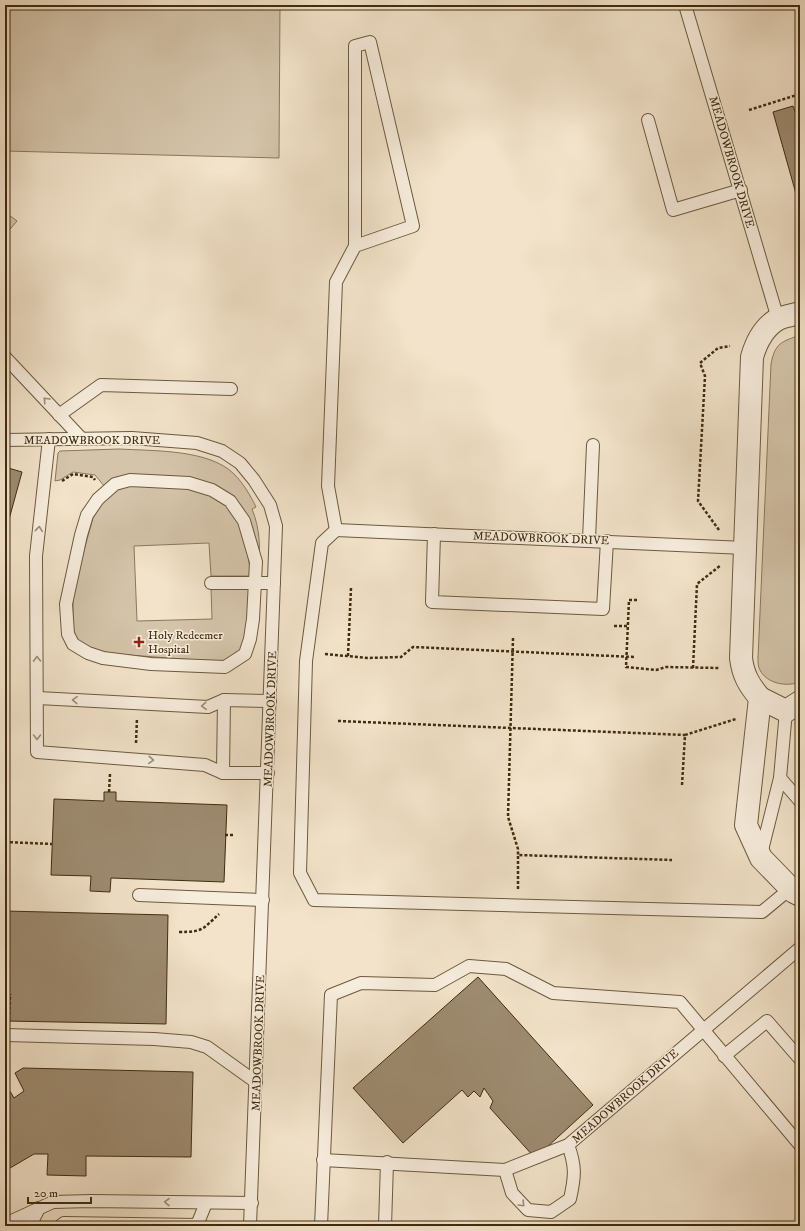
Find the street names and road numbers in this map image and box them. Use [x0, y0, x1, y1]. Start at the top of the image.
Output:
street label: MEADOWBROOK DRIVE [705, 94, 758, 230]
street label: MEADOWBROOK DRIVE [24, 433, 161, 448]
street label: MEADOWBROOK DRIVE [472, 529, 610, 548]
street label: MEADOWBROOK DRIVE [261, 650, 280, 788]
street label: MEADOWBROOK DRIVE [249, 974, 268, 1112]
street label: MEADOWBROOK DRIVE [569, 1046, 682, 1147]

